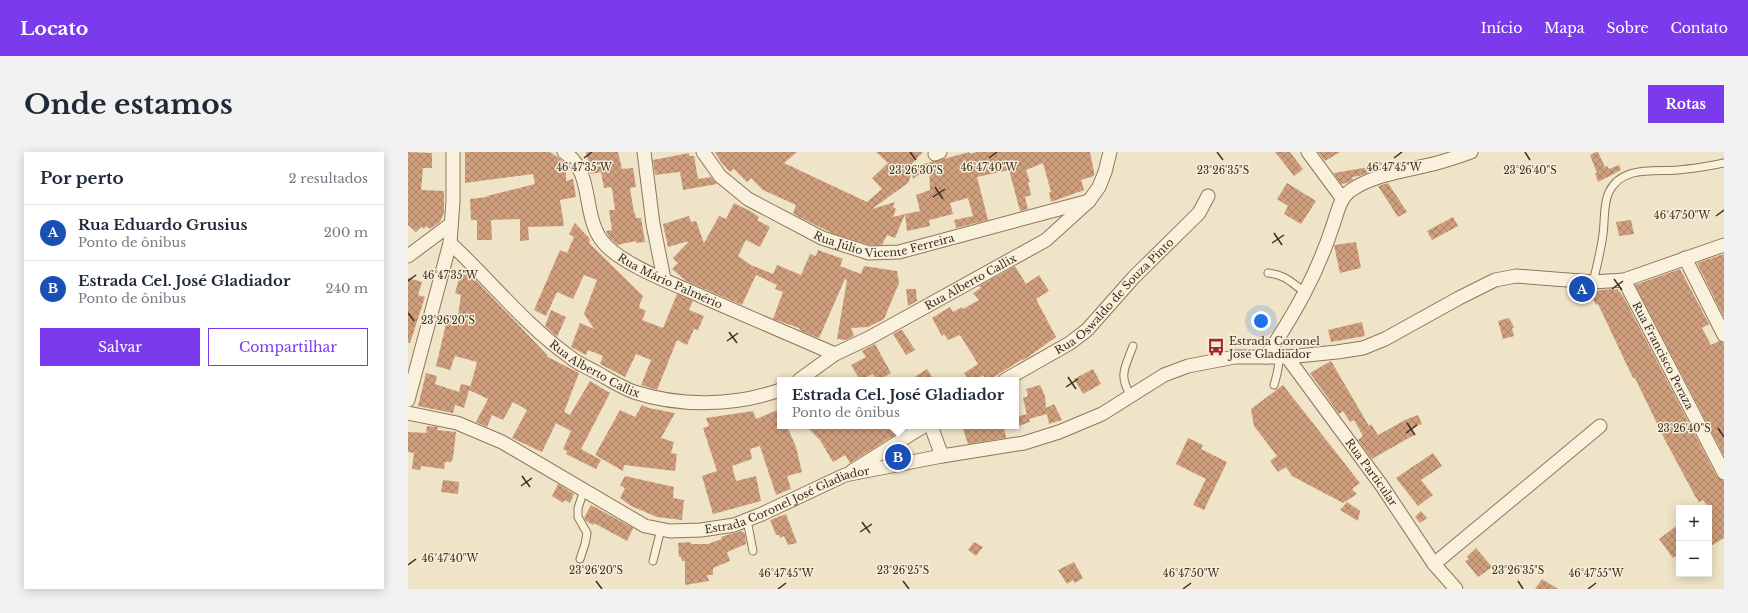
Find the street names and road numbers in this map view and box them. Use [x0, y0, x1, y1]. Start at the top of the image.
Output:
street label: Rua Júlio Vicente Ferreira [811, 228, 956, 260]
street label: Rua Oswaldo de Souza Pinto [1052, 235, 1176, 357]
street label: Rua Mário Palmério [615, 250, 725, 312]
street label: Rua Alberto Callix [922, 251, 1019, 313]
street label: Rua Francisco Peraza [1629, 299, 1697, 413]
street label: Rua Alberto Callix [547, 337, 642, 400]
street label: Rua Particular [1342, 436, 1401, 510]
street label: Estrada Coronel José Gladiador [704, 463, 871, 536]

